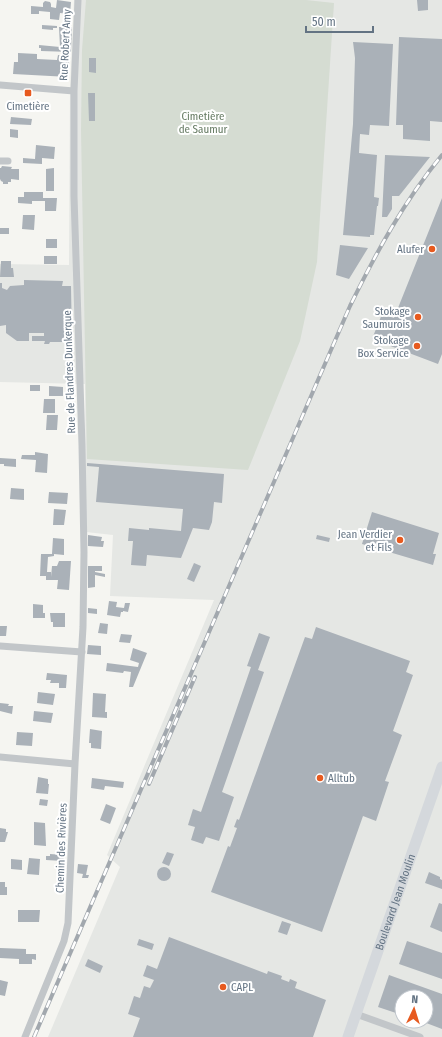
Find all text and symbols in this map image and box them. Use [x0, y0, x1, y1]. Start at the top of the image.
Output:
scale bar [306, 8, 373, 34]
street label: Rue Robert Amy [57, 9, 74, 81]
text: 50 m [312, 15, 336, 29]
marker: Cimetière [23, 88, 33, 98]
place label: Cimetière [6, 100, 50, 113]
park label: Cimetière de Saumur [179, 110, 227, 136]
place label: Alufer [397, 243, 424, 256]
marker: Alufer [427, 244, 437, 254]
place label: Stokage Saumurois [362, 305, 410, 331]
street label: Rue de Flandres Dunkerque [61, 310, 78, 434]
marker: Stokage Saumurois [413, 312, 423, 322]
place label: Stokage Box Service [358, 334, 409, 360]
marker: Stokage Box Service [412, 341, 422, 351]
place label: Jean Verdier et Fils [338, 528, 392, 554]
marker: Jean Verdier et Fils [395, 535, 405, 545]
place label: Alltub [328, 772, 355, 785]
marker: Alltub [315, 773, 325, 783]
street label: Chemin des Rivières [53, 802, 70, 893]
street label: Boulevard Jean Moulin [373, 852, 418, 952]
place label: CAPL [231, 981, 253, 994]
marker: CAPL [218, 982, 228, 992]
north arrow [394, 989, 434, 1029]
text: N [411, 993, 418, 1006]

